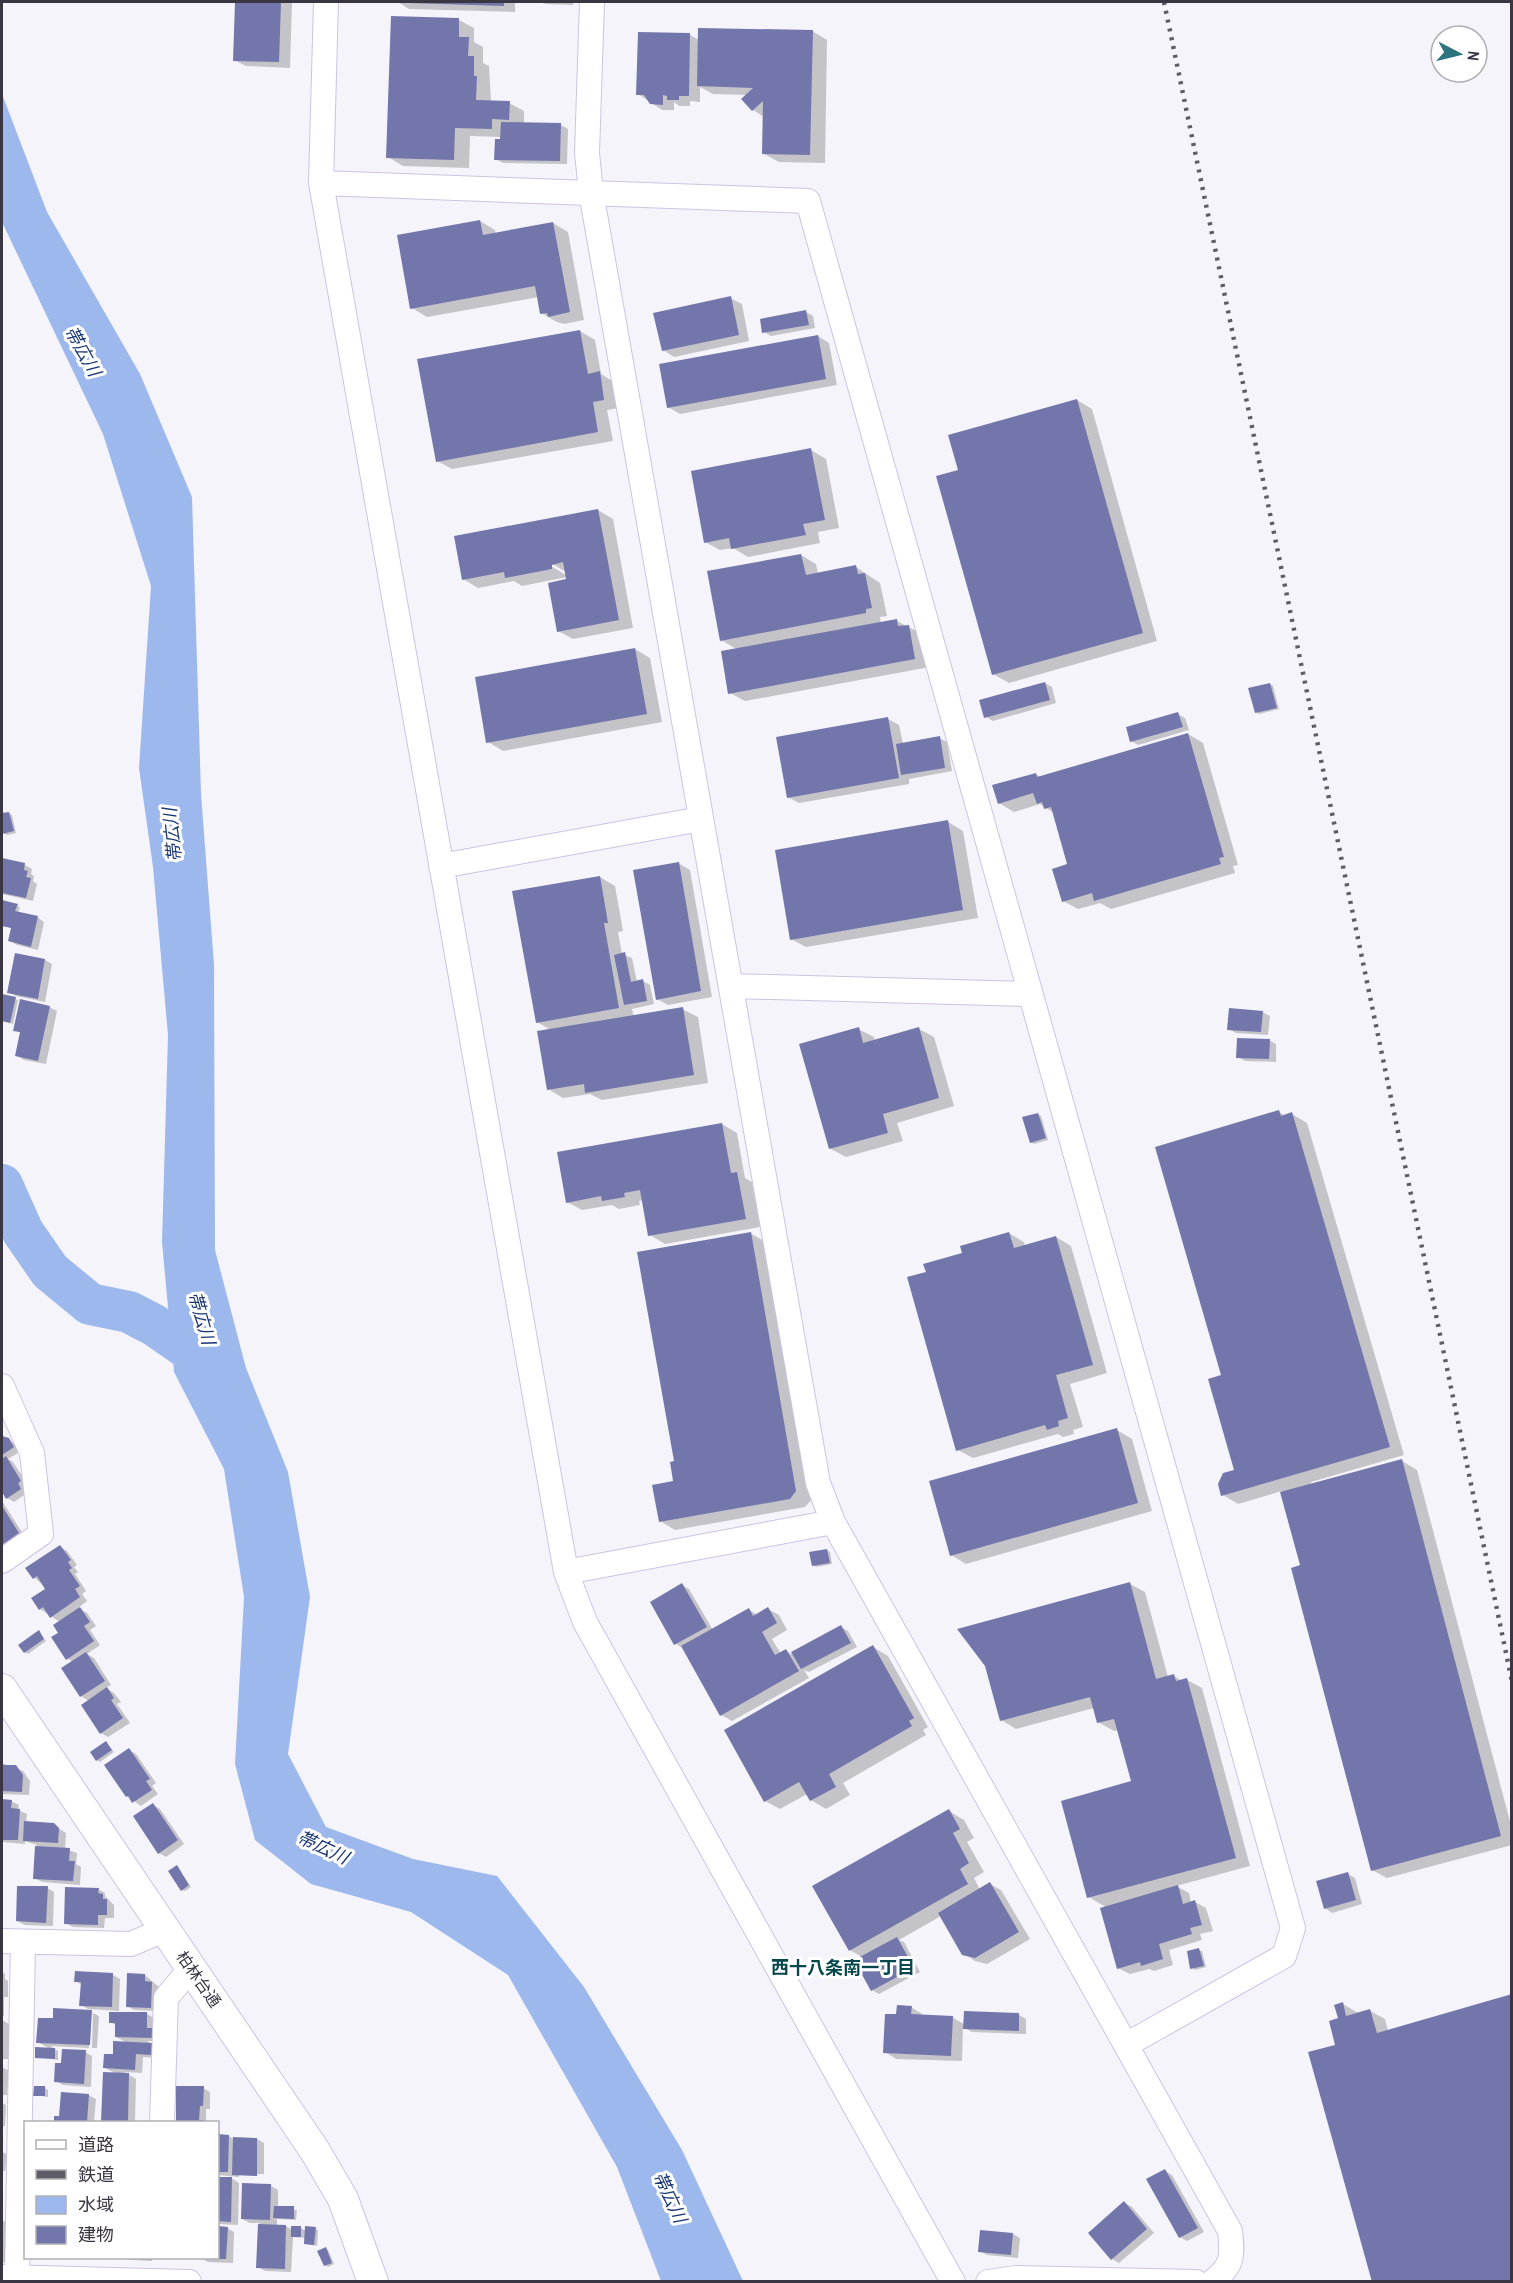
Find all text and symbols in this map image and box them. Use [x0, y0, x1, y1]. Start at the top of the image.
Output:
north arrow [1429, 24, 1489, 84]
text: N [1462, 50, 1485, 62]
water label: 帯広川 [59, 321, 108, 382]
water label: 帯広川 [157, 805, 187, 863]
water label: 帯広川 [183, 1289, 222, 1349]
water label: 帯広川 [293, 1824, 355, 1871]
street label: 柏林台通 [172, 1946, 226, 2012]
district label: 西十八条南一丁目 [771, 1955, 915, 1980]
legend [24, 2121, 219, 2259]
text: 道路 [78, 2132, 114, 2157]
text: 鉄道 [78, 2162, 114, 2187]
water label: 帯広川 [647, 2167, 694, 2229]
text: 水域 [78, 2192, 114, 2217]
text: 建物 [78, 2222, 114, 2247]

